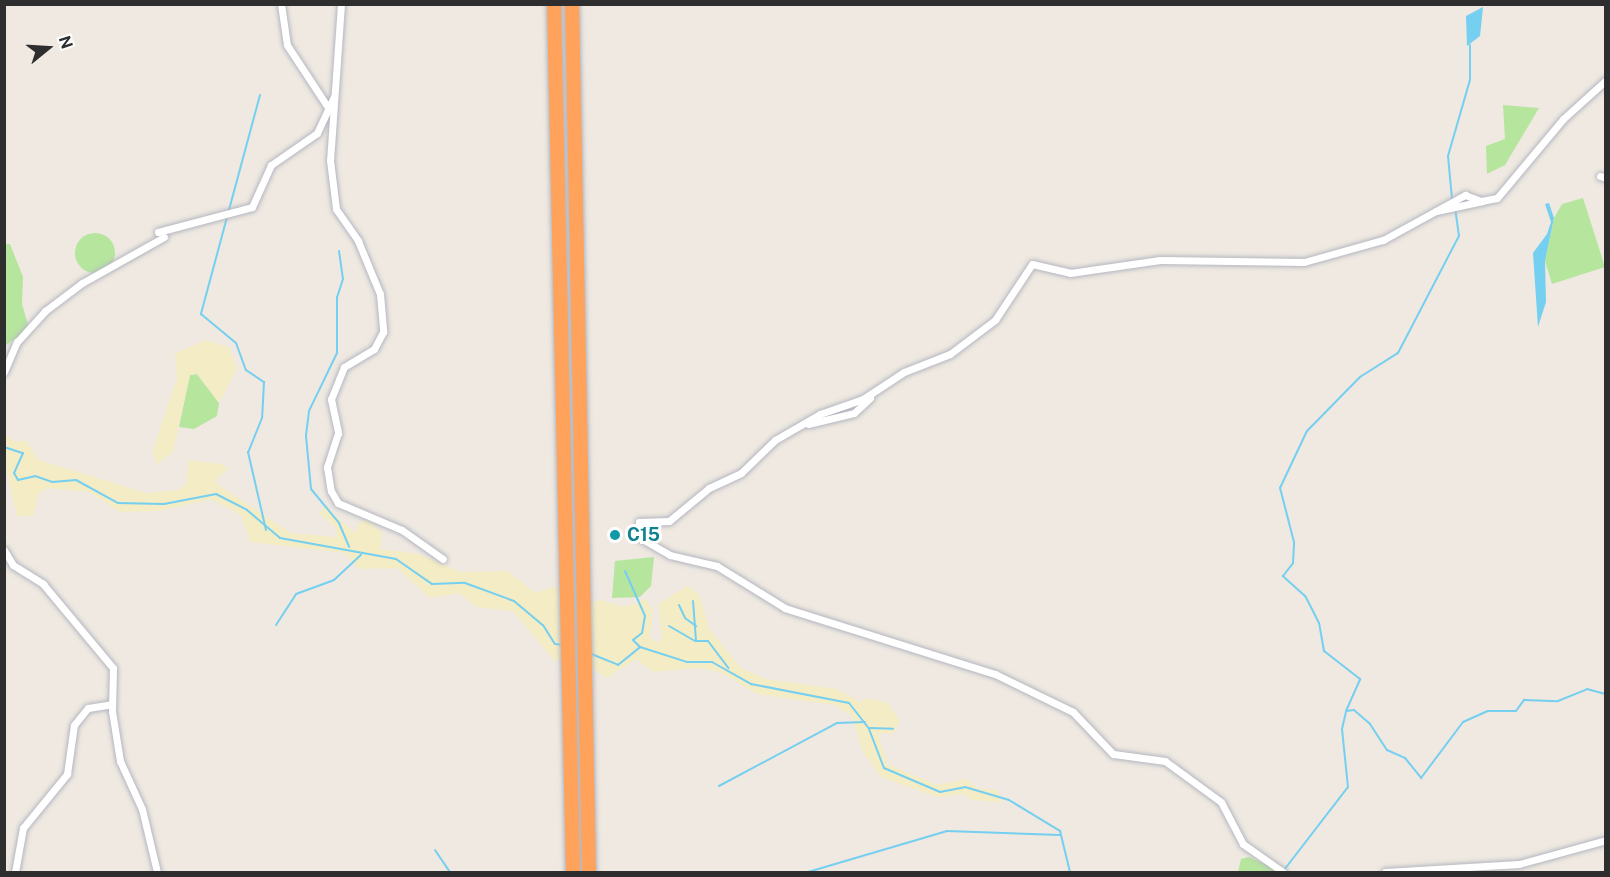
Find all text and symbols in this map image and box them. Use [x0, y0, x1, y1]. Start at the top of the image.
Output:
north arrow [18, 18, 78, 78]
text: N [55, 33, 77, 51]
place label: C15 [627, 524, 660, 546]
marker: C15 [608, 528, 622, 542]

